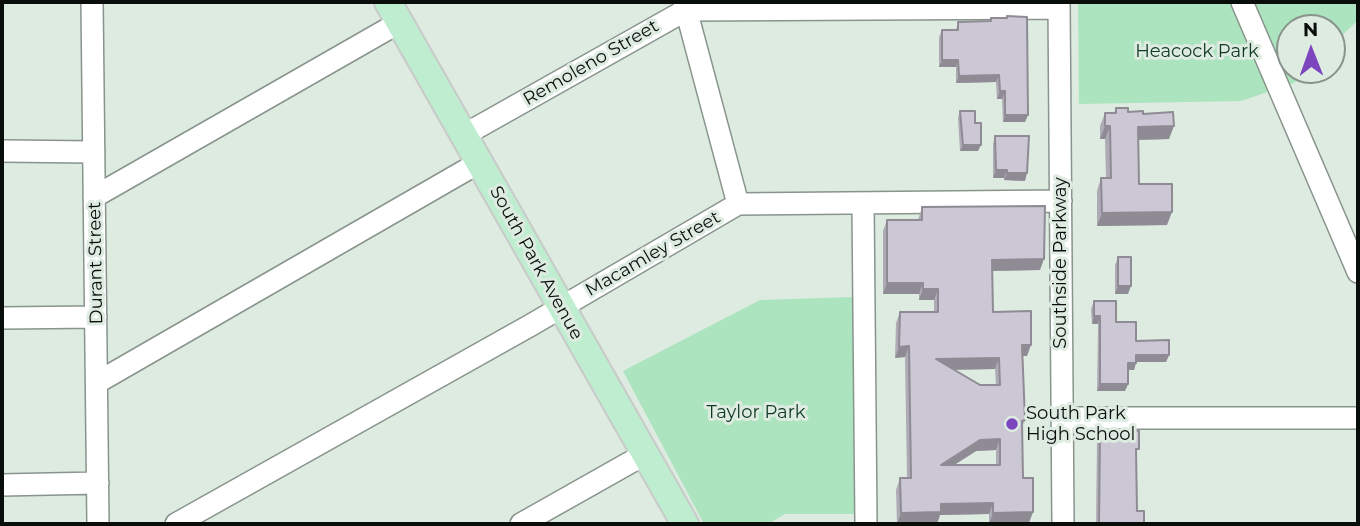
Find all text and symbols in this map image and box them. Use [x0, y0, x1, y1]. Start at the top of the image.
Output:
north arrow [1276, 14, 1346, 84]
street label: Remoleno Street [520, 16, 662, 110]
text: N [1303, 18, 1319, 41]
park label: Heacock Park [1135, 41, 1259, 63]
street label: Southside Parkway [1050, 177, 1072, 349]
street label: South Park Avenue [485, 182, 587, 344]
street label: Durant Street [84, 201, 108, 325]
street label: Macamley Street [582, 207, 724, 301]
park label: Taylor Park [706, 402, 806, 424]
place label: South Park High School [1026, 403, 1135, 446]
marker: South Park High School [1004, 416, 1020, 432]

